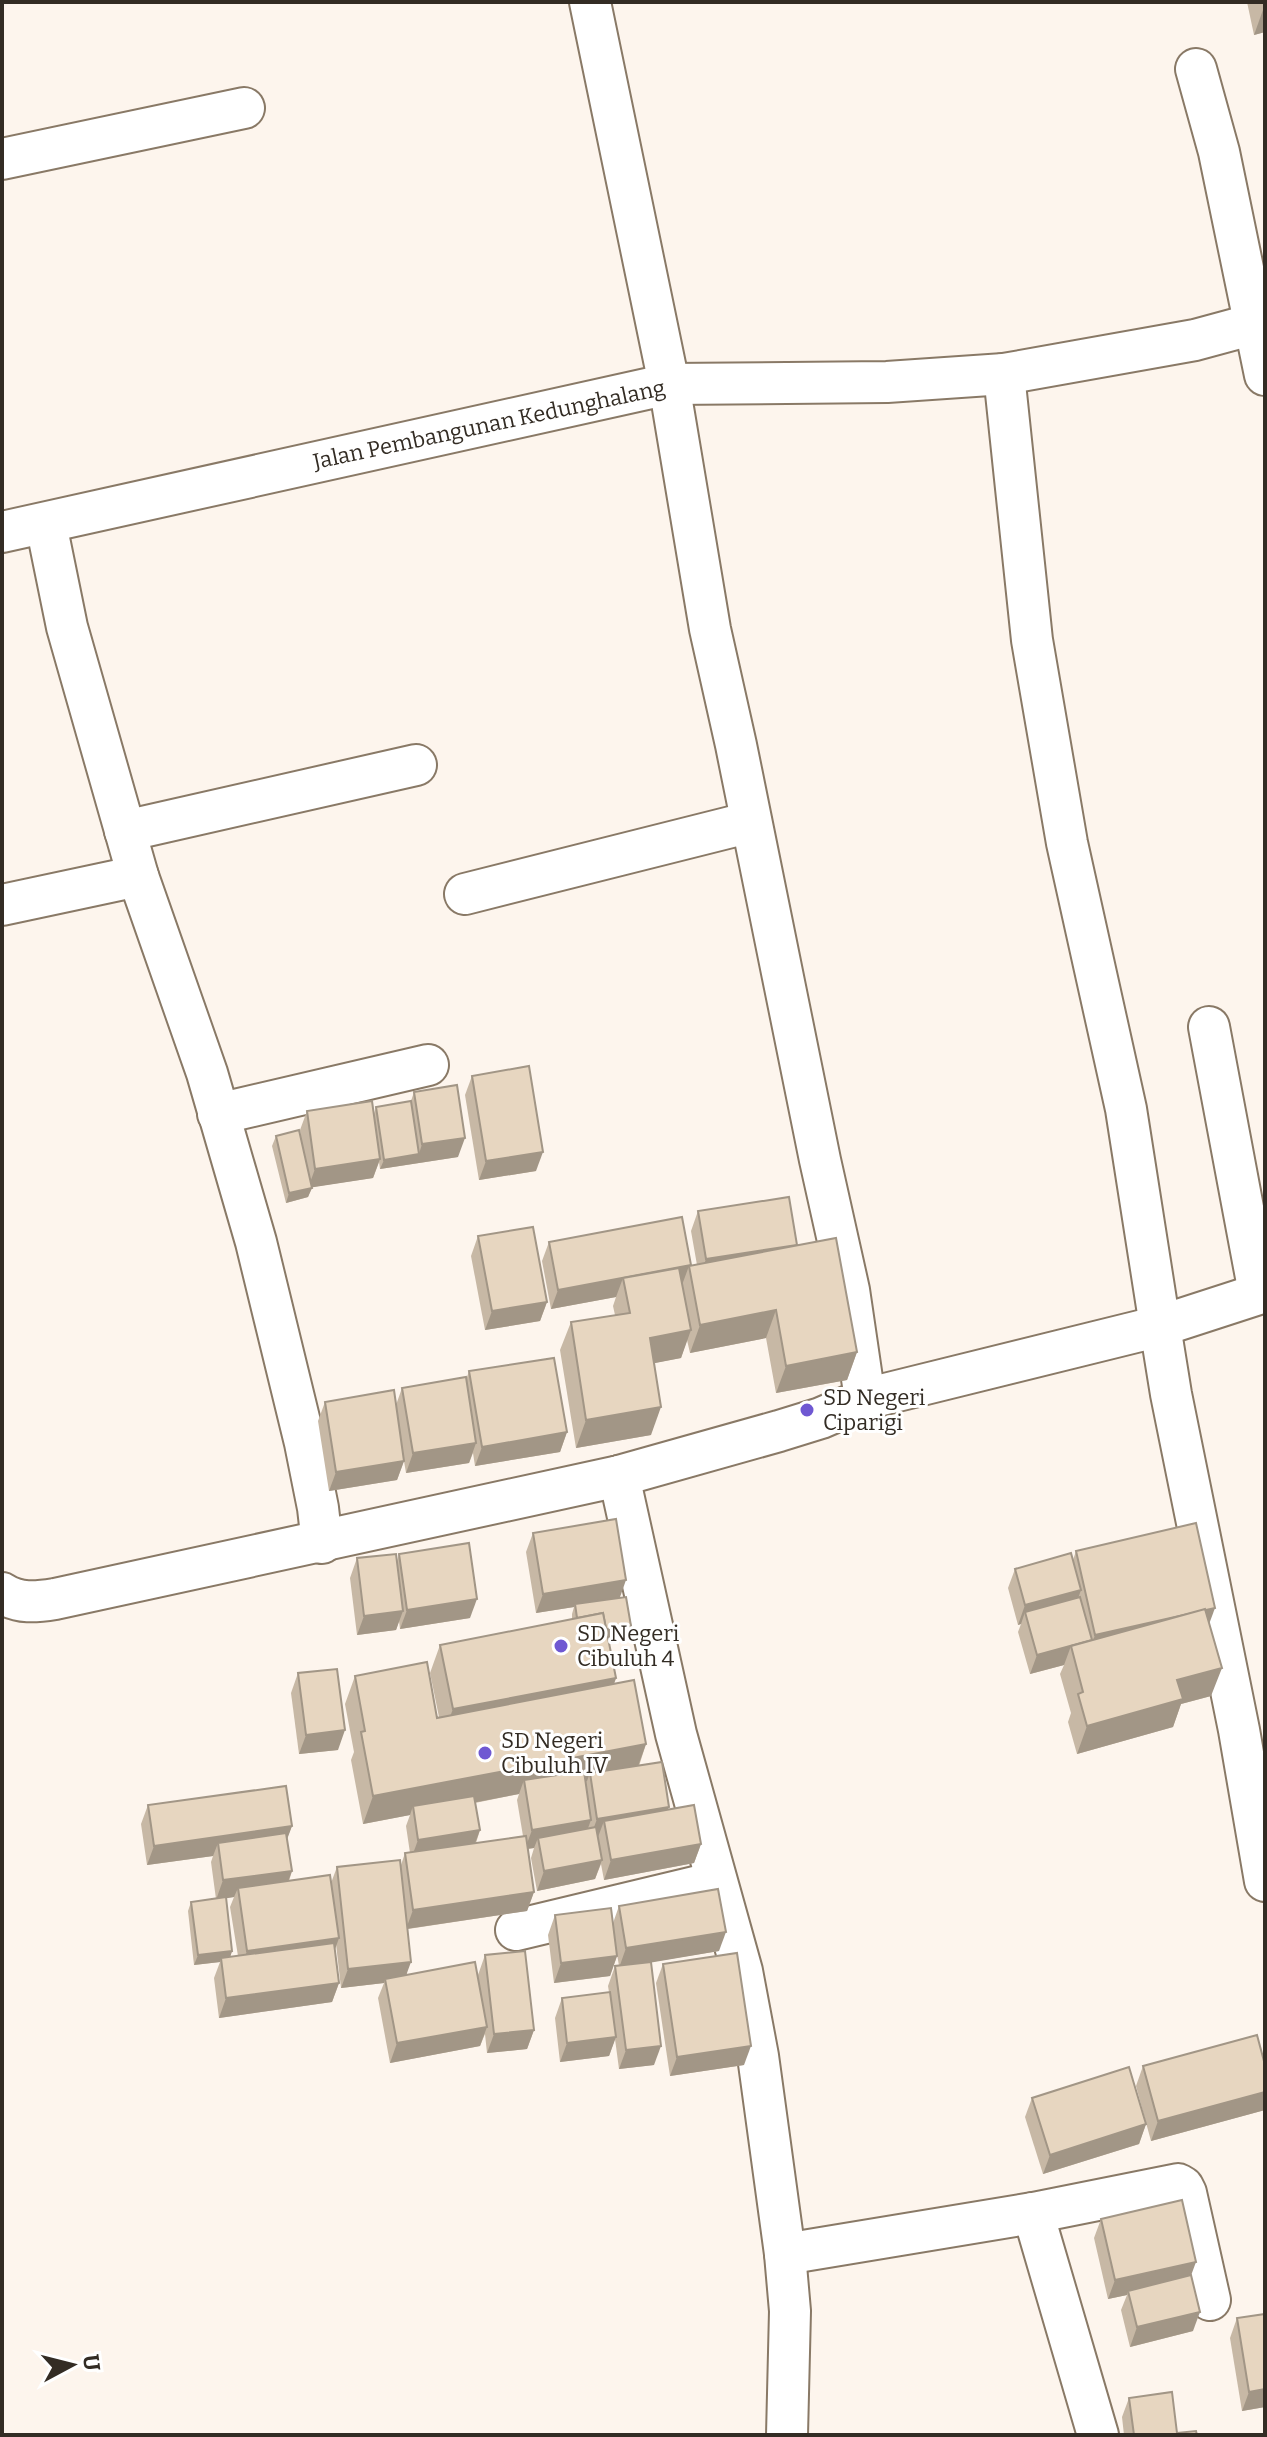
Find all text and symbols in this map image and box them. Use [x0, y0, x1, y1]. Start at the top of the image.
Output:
street label: Jalan Pembangunan Kedunghalang [310, 374, 668, 475]
place label: SD Negeri Ciparigi [823, 1384, 926, 1436]
marker: SD Negeri Ciparigi [798, 1401, 816, 1419]
place label: SD Negeri Cibuluh 4 [577, 1620, 680, 1672]
marker: SD Negeri Cibuluh 4 [552, 1637, 570, 1655]
place label: SD Negeri Cibuluh IV [501, 1727, 609, 1779]
marker: SD Negeri Cibuluh IV [476, 1744, 494, 1762]
north arrow [32, 2325, 112, 2405]
text: U [77, 2353, 106, 2372]

